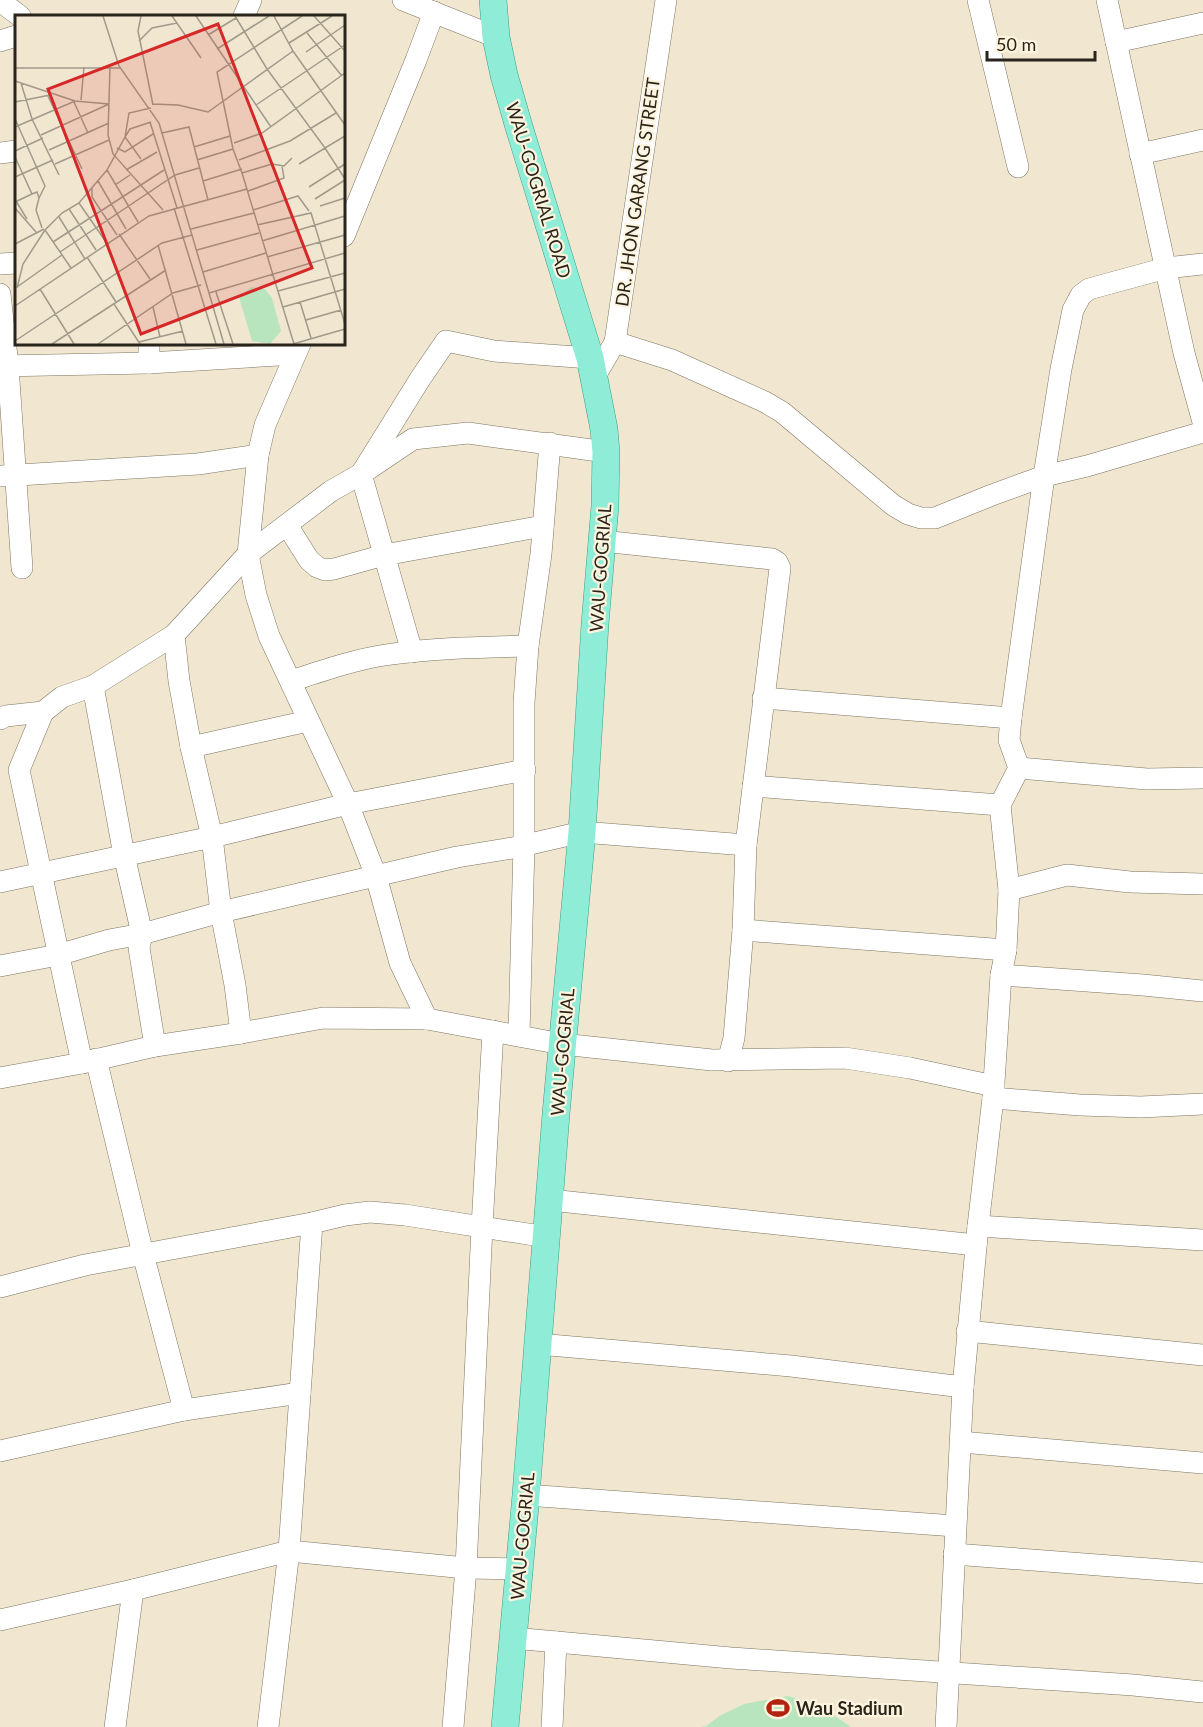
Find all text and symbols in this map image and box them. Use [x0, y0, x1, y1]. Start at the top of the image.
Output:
inset map [15, 15, 345, 345]
scale bar [987, 24, 1095, 62]
text: 50 m [996, 33, 1036, 55]
street label: DR. JHON GARANG STREET [610, 76, 664, 308]
street label: WAU-GOGRIAL ROAD [502, 99, 576, 281]
street label: WAU-GOGRIAL [585, 503, 615, 633]
street label: WAU-GOGRIAL [545, 987, 579, 1117]
street label: WAU-GOGRIAL [505, 1471, 539, 1601]
sports icon: Wau Stadium [765, 1695, 791, 1721]
place label: Wau Stadium [796, 1697, 903, 1719]

